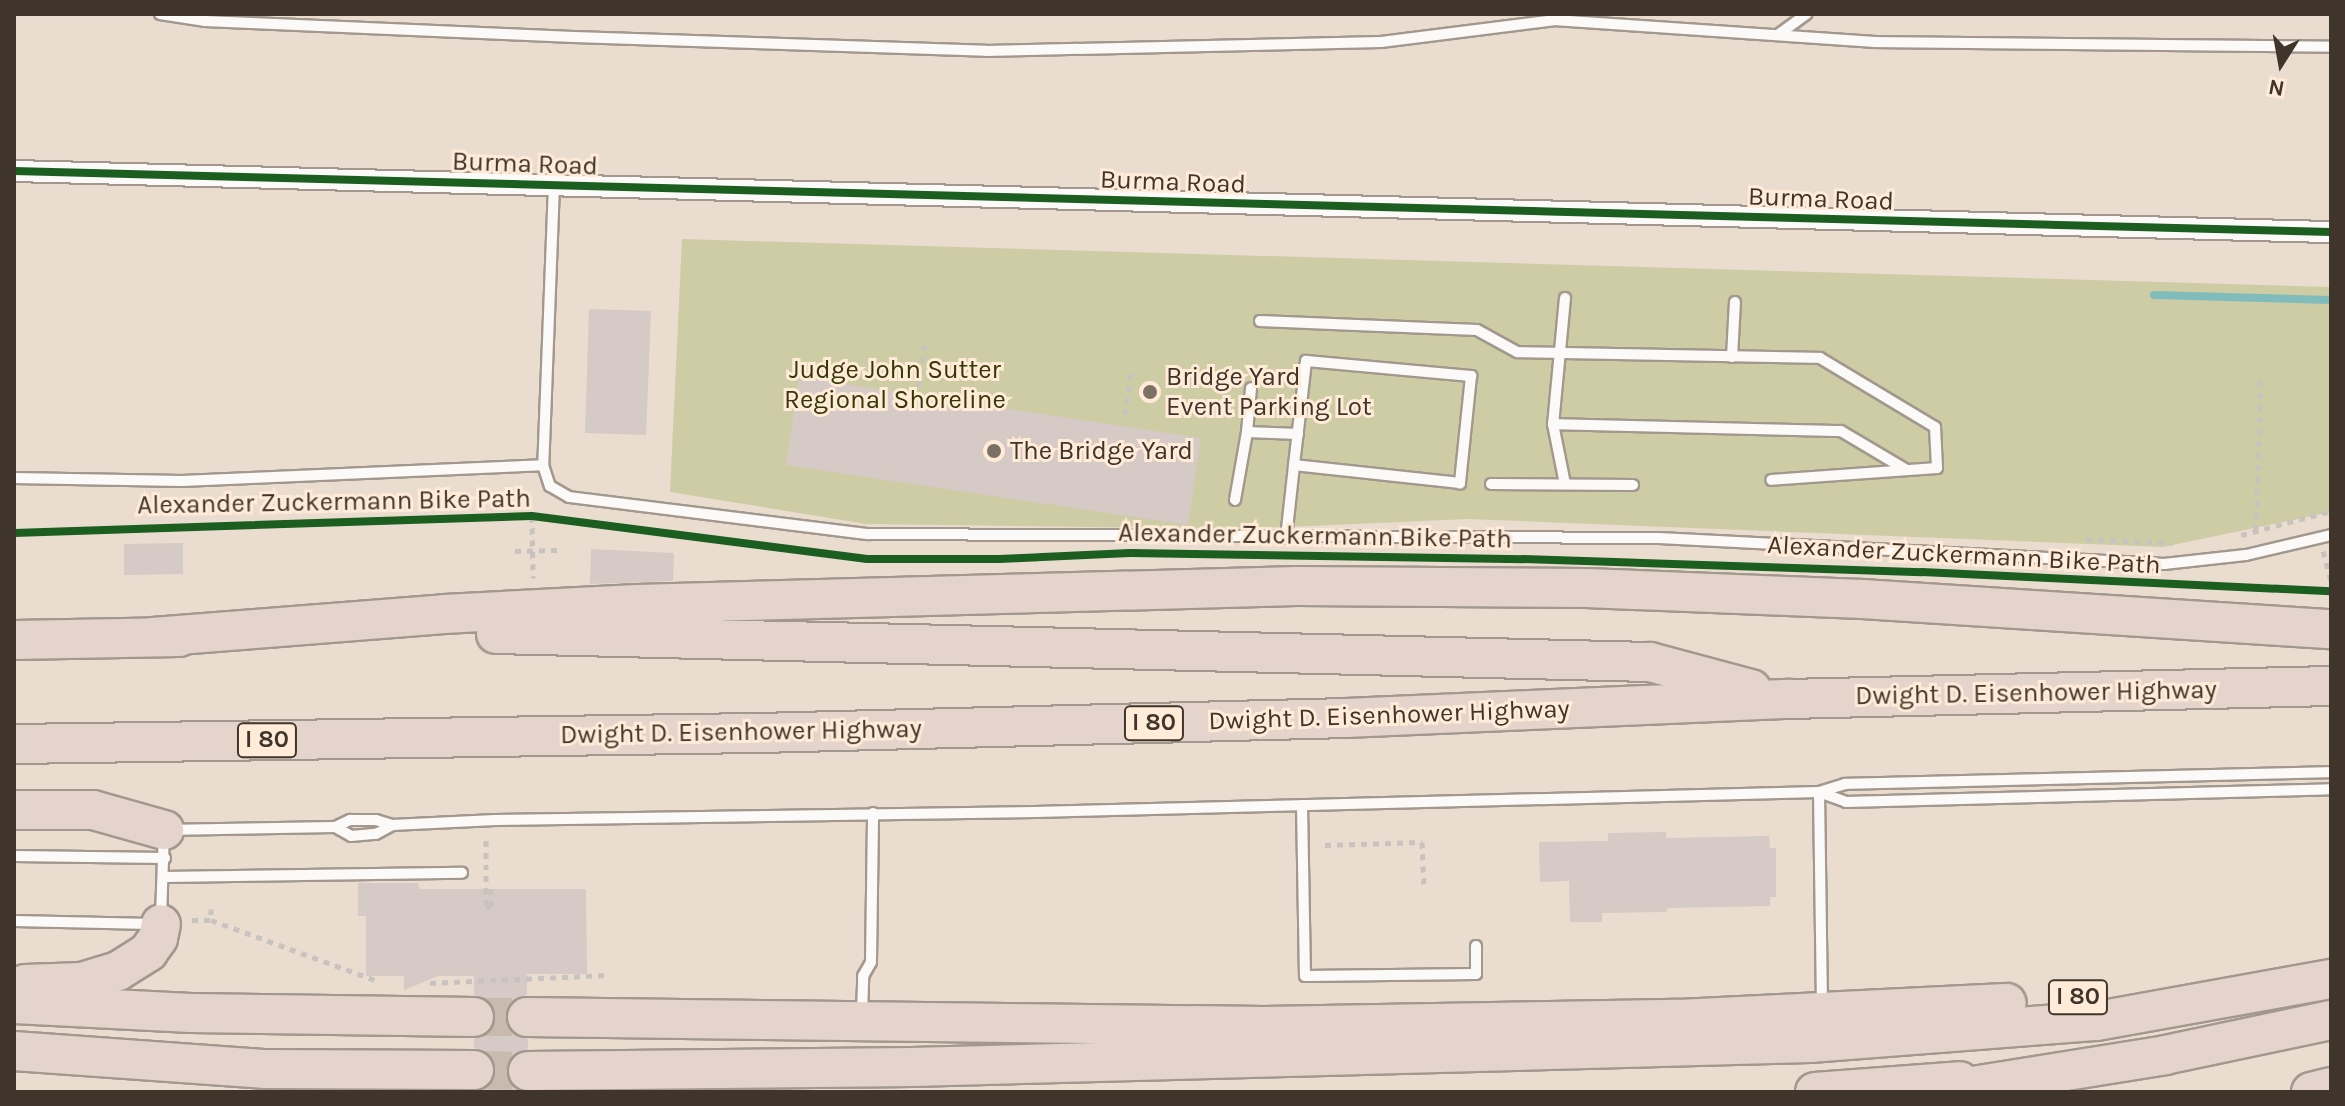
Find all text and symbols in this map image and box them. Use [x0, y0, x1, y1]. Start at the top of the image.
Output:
north arrow [2241, 24, 2321, 104]
text: N [2266, 73, 2287, 102]
street label: Burma Road [452, 146, 598, 182]
street label: Burma Road [1100, 164, 1246, 200]
street label: Burma Road [1748, 181, 1894, 217]
park label: Judge John Sutter Regional Shoreline [784, 354, 1006, 416]
place label: Bridge Yard Event Parking Lot [1166, 361, 1372, 422]
marker: Bridge Yard Event Parking Lot [1141, 383, 1159, 401]
place label: The Bridge Yard [1010, 435, 1193, 467]
marker: The Bridge Yard [985, 442, 1003, 460]
street label: Alexander Zuckermann Bike Path [137, 483, 531, 521]
street label: Alexander Zuckermann Bike Path [1118, 517, 1512, 555]
street label: Alexander Zuckermann Bike Path [1767, 529, 2161, 581]
street label: Dwight D. Eisenhower Highway [1855, 674, 2217, 712]
street label: Dwight D. Eisenhower Highway [1208, 693, 1570, 737]
road number: I 80 [1122, 703, 1186, 743]
street label: Dwight D. Eisenhower Highway [560, 713, 922, 751]
road number: I 80 [235, 720, 299, 760]
road number: I 80 [2046, 977, 2110, 1017]

